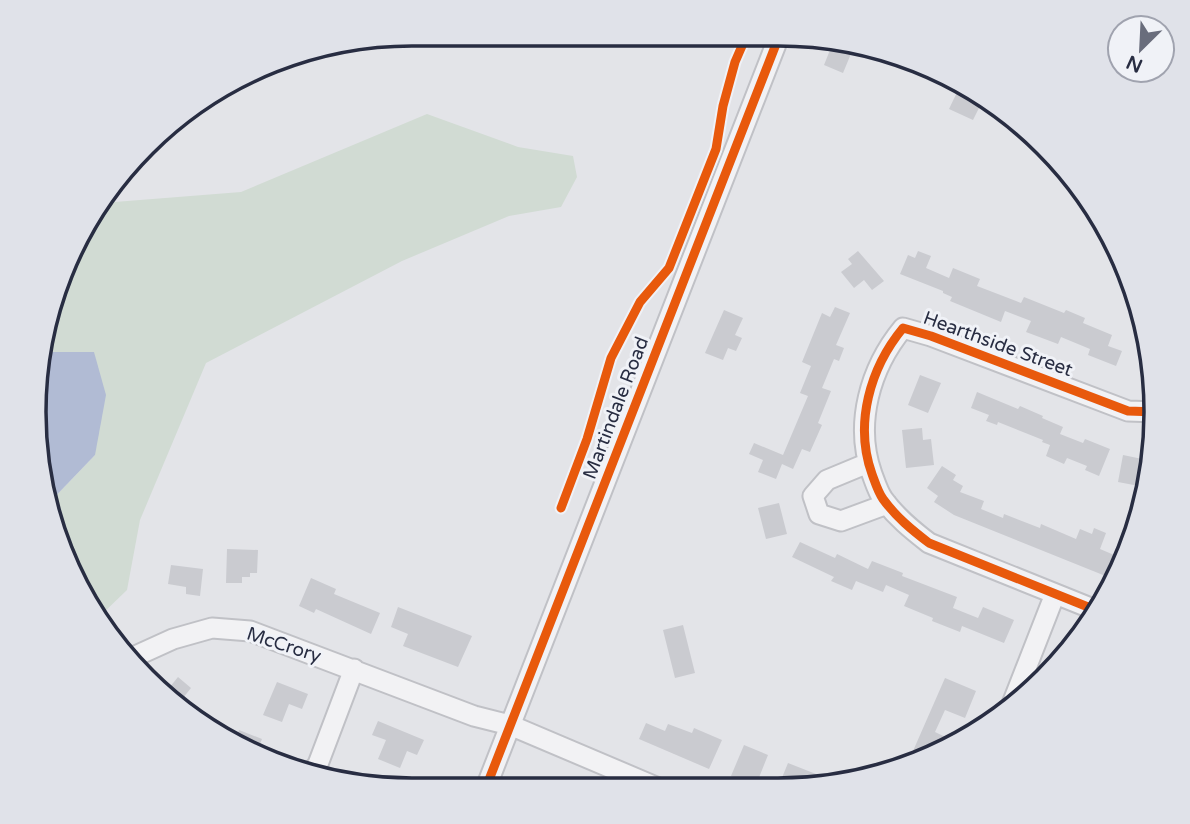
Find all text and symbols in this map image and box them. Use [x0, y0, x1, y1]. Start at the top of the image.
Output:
north arrow [1106, 14, 1176, 84]
text: N [1123, 50, 1146, 77]
street label: Hearthside Street [920, 307, 1076, 381]
street label: Martindale Road [579, 334, 653, 482]
street label: McCrory [244, 623, 324, 667]

